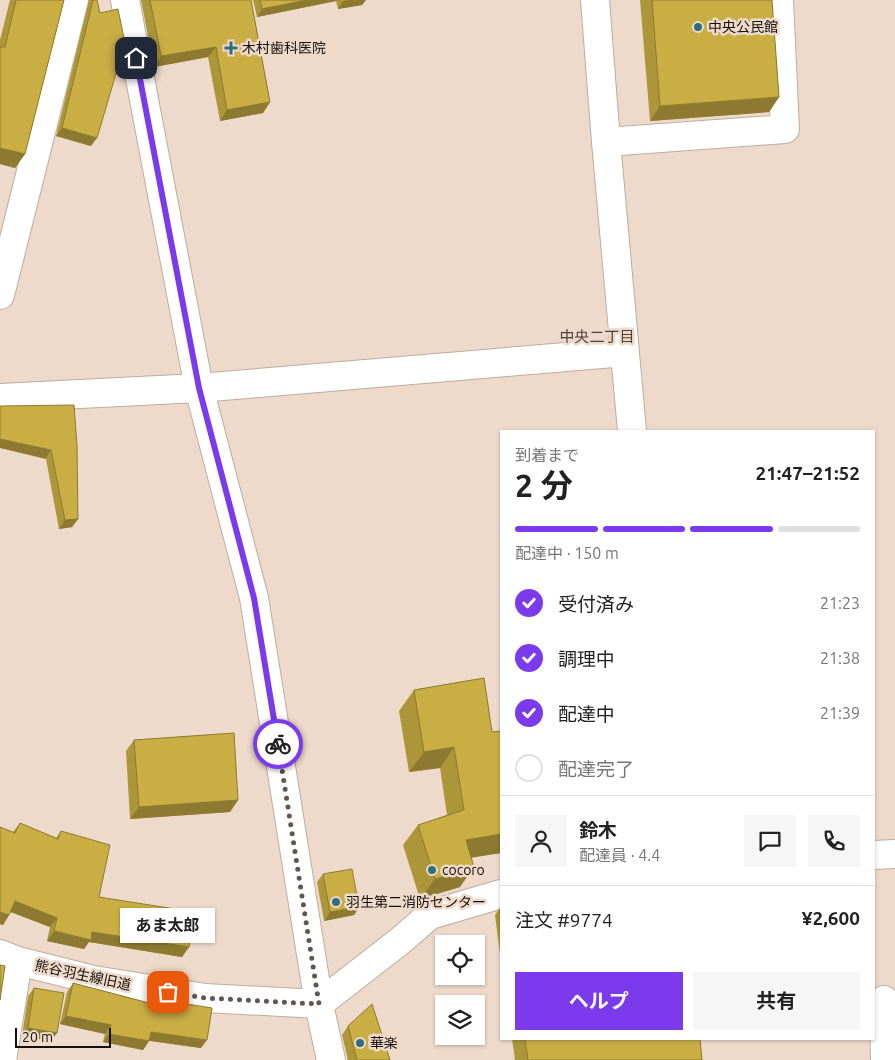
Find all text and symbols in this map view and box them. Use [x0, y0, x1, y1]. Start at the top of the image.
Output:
place label: 中央公民館 [708, 19, 778, 35]
marker: 中央公民館 [692, 21, 704, 33]
pin [115, 37, 157, 79]
place label: 木村歯科医院 [242, 40, 326, 56]
marker: 木村歯科医院 [224, 41, 238, 55]
icon: home [122, 44, 150, 72]
district label: 中央二丁目 [559, 328, 635, 345]
text: 到着まで [515, 446, 579, 464]
text: 21:47–21:52 [755, 462, 860, 484]
text: 2 分 [515, 467, 573, 503]
text: 配達中 · 150 m [515, 544, 619, 562]
icon: check [515, 589, 543, 617]
text: 受付済み [558, 593, 634, 615]
text: 21:23 [820, 594, 860, 612]
icon: check [515, 644, 543, 672]
text: 調理中 [558, 648, 615, 670]
text: 21:38 [820, 649, 860, 667]
icon: check [515, 699, 543, 727]
text: 配達中 [558, 703, 615, 725]
text: 21:39 [820, 704, 860, 722]
courier [253, 719, 303, 769]
icon: bike [264, 730, 292, 758]
text: 配達完了 [558, 758, 634, 780]
button: person [515, 815, 567, 867]
button: chat [744, 815, 796, 867]
button: phone [808, 815, 860, 867]
text: 鈴木 [579, 819, 617, 841]
text: 配達員 · 4.4 [579, 846, 660, 864]
place label: cocoro [442, 862, 485, 878]
marker: cocoro [426, 864, 438, 876]
place label: 羽生第二消防センター [346, 894, 486, 910]
marker: 羽生第二消防センター [330, 896, 342, 908]
callout: あま太郎 [120, 907, 216, 942]
text: ¥2,600 [802, 907, 860, 929]
text: 注文 #9774 [515, 909, 613, 931]
text: あま太郎 [135, 916, 200, 934]
map controls [435, 935, 485, 1045]
button: locate [435, 935, 485, 985]
street label: 熊谷羽生線旧道 [33, 957, 133, 993]
pin [147, 971, 189, 1013]
button: ヘルプ [515, 972, 683, 1030]
button: 共有 [693, 972, 860, 1030]
icon: bag [154, 978, 182, 1006]
button: layers [435, 995, 485, 1045]
scale bar [15, 1025, 111, 1048]
text: 20 m [22, 1029, 53, 1045]
place label: 華楽 [370, 1035, 398, 1051]
marker: 華楽 [354, 1037, 366, 1049]

